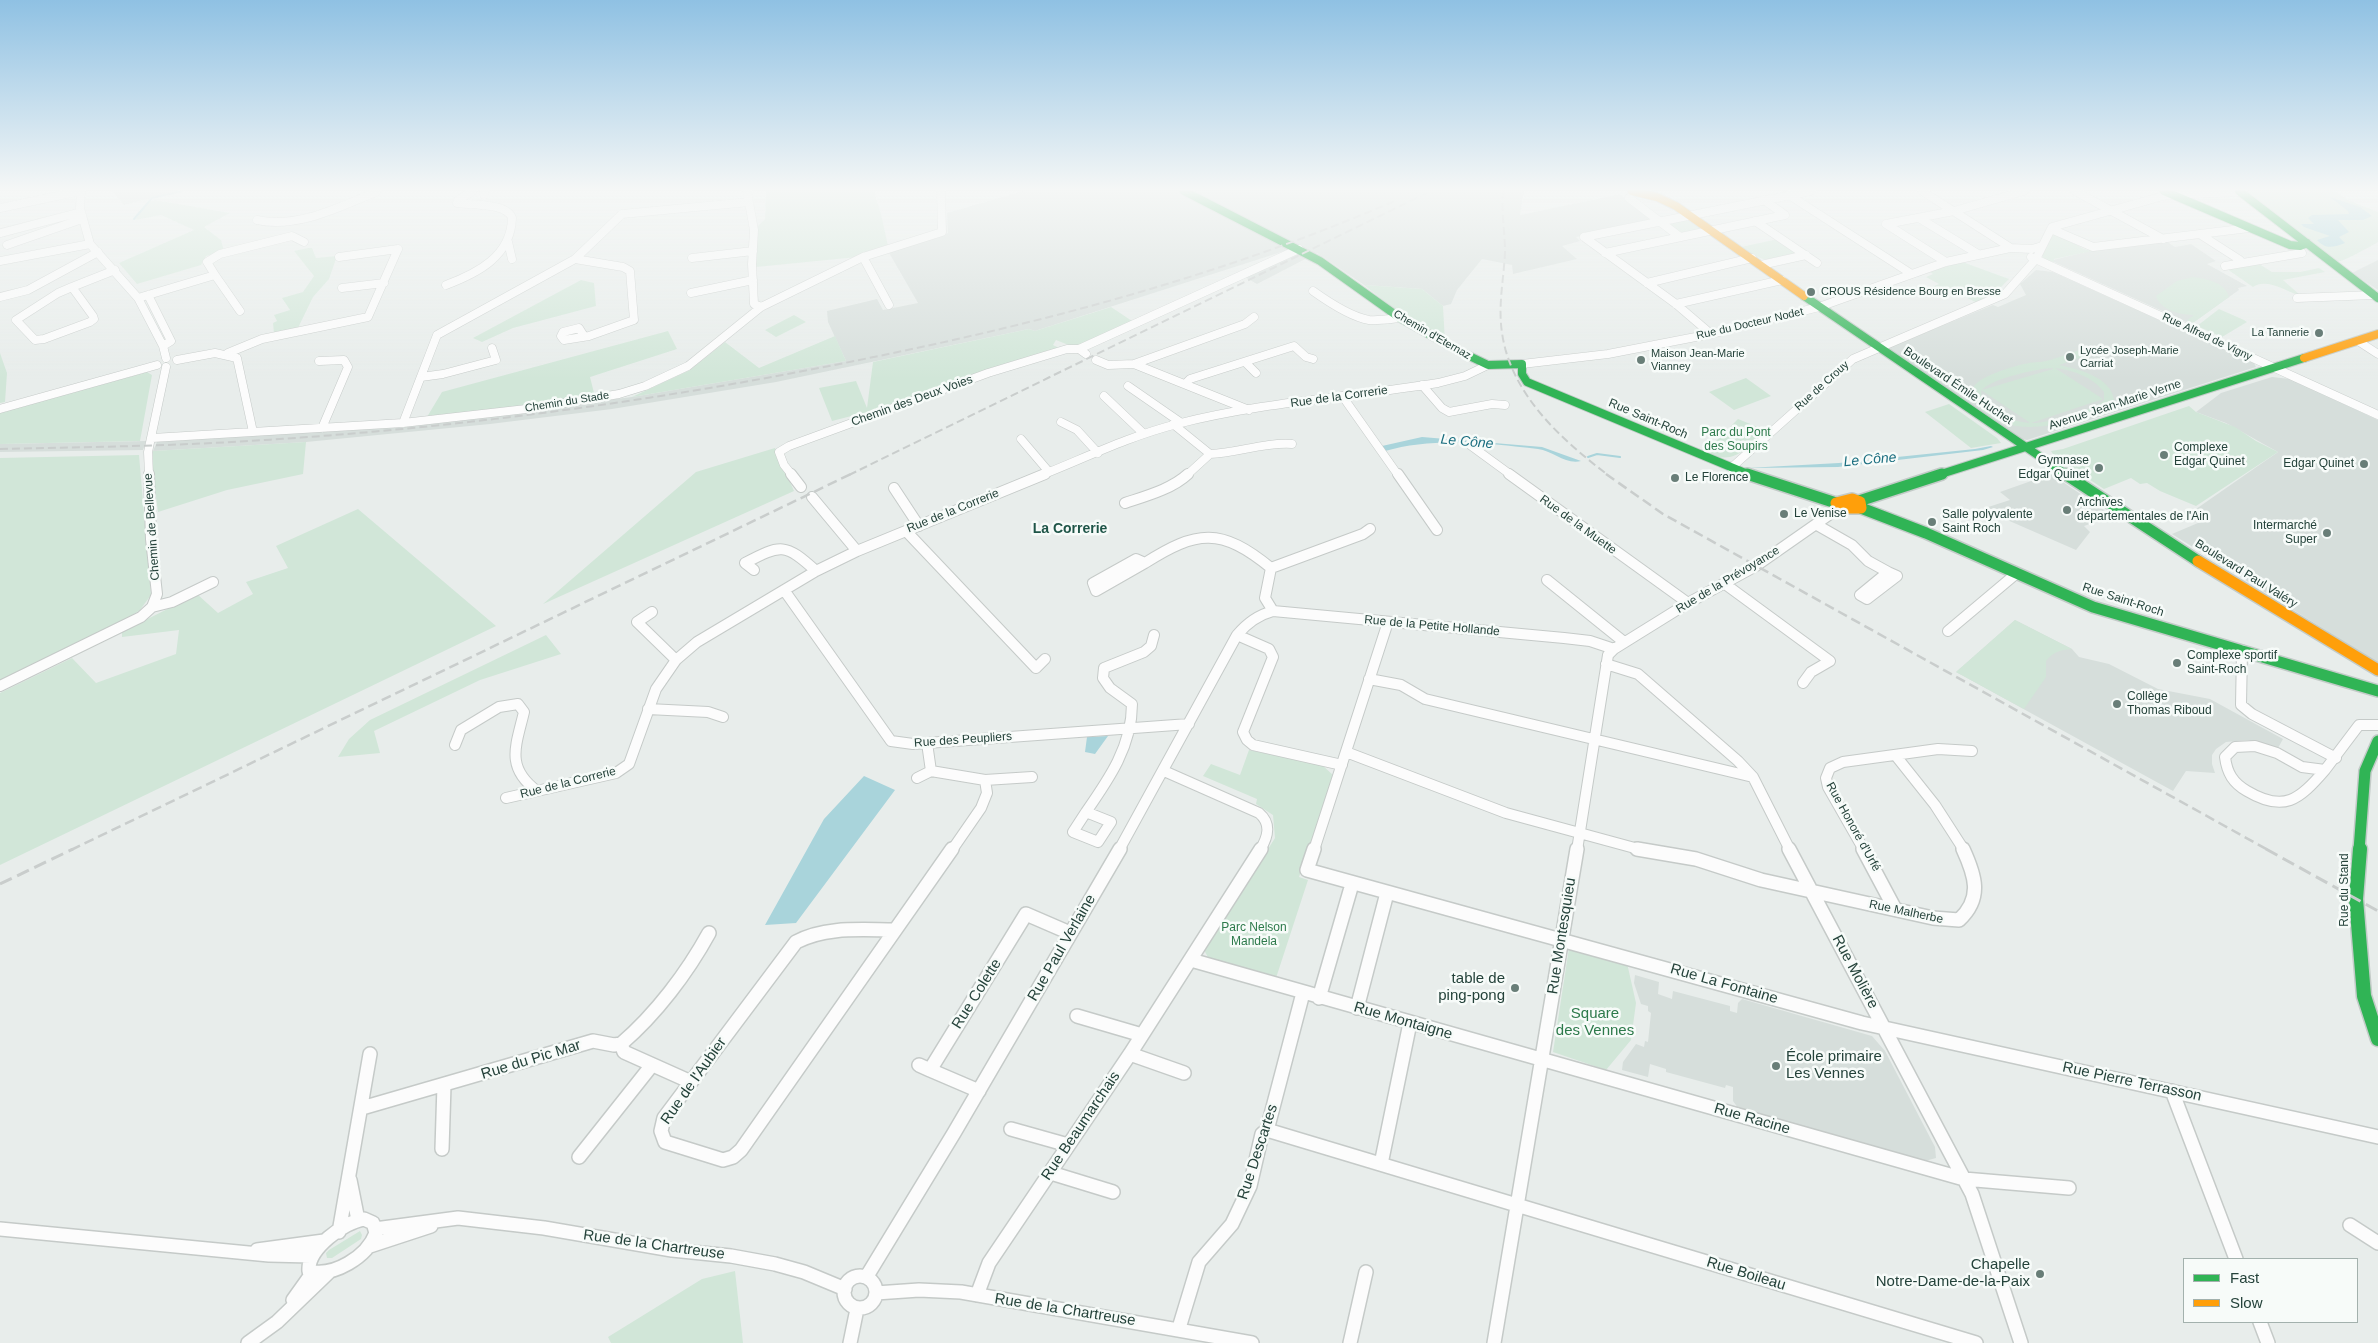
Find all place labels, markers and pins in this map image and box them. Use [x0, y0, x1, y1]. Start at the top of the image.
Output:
place label: CROUS Résidence Bourg en Bresse [1821, 285, 2001, 299]
marker: CROUS Résidence Bourg en Bresse [1805, 286, 1817, 298]
place label: La Tannerie [2252, 326, 2309, 340]
marker: La Tannerie [2313, 327, 2325, 339]
place label: Lycée Joseph-Marie Carriat [2080, 344, 2179, 370]
place label: Maison Jean-Marie Vianney [1651, 347, 1745, 373]
marker: Lycée Joseph-Marie Carriat [2064, 351, 2076, 363]
marker: Maison Jean-Marie Vianney [1635, 354, 1647, 366]
place label: Complexe Edgar Quinet [2174, 441, 2245, 469]
marker: Complexe Edgar Quinet [2158, 449, 2170, 461]
place label: Gymnase Edgar Quinet [2018, 454, 2089, 482]
place label: Edgar Quinet [2283, 457, 2354, 471]
marker: Edgar Quinet [2358, 458, 2370, 470]
marker: Gymnase Edgar Quinet [2093, 462, 2105, 474]
place label: Le Florence [1685, 471, 1748, 485]
marker: Le Florence [1669, 472, 1681, 484]
place label: Archives départementales de l'Ain [2077, 496, 2209, 524]
marker: Archives départementales de l'Ain [2061, 504, 2073, 516]
place label: Le Venise [1794, 507, 1847, 521]
marker: Le Venise [1778, 508, 1790, 520]
place label: Salle polyvalente Saint Roch [1942, 508, 2033, 536]
marker: Salle polyvalente Saint Roch [1926, 516, 1938, 528]
place label: Intermarché Super [2253, 519, 2317, 547]
marker: Intermarché Super [2321, 527, 2333, 539]
place label: Complexe sportif Saint-Roch [2187, 649, 2277, 677]
marker: Complexe sportif Saint-Roch [2171, 657, 2183, 669]
place label: Collège Thomas Riboud [2127, 690, 2212, 718]
marker: Collège Thomas Riboud [2111, 698, 2123, 710]
place label: table de ping-pong [1438, 970, 1505, 1005]
marker: table de ping-pong [1509, 982, 1521, 994]
place label: École primaire Les Vennes [1786, 1048, 1882, 1083]
marker: École primaire Les Vennes [1770, 1060, 1782, 1072]
place label: Chapelle Notre-Dame-de-la-Paix [1876, 1256, 2030, 1291]
marker: Chapelle Notre-Dame-de-la-Paix [2034, 1268, 2046, 1280]

